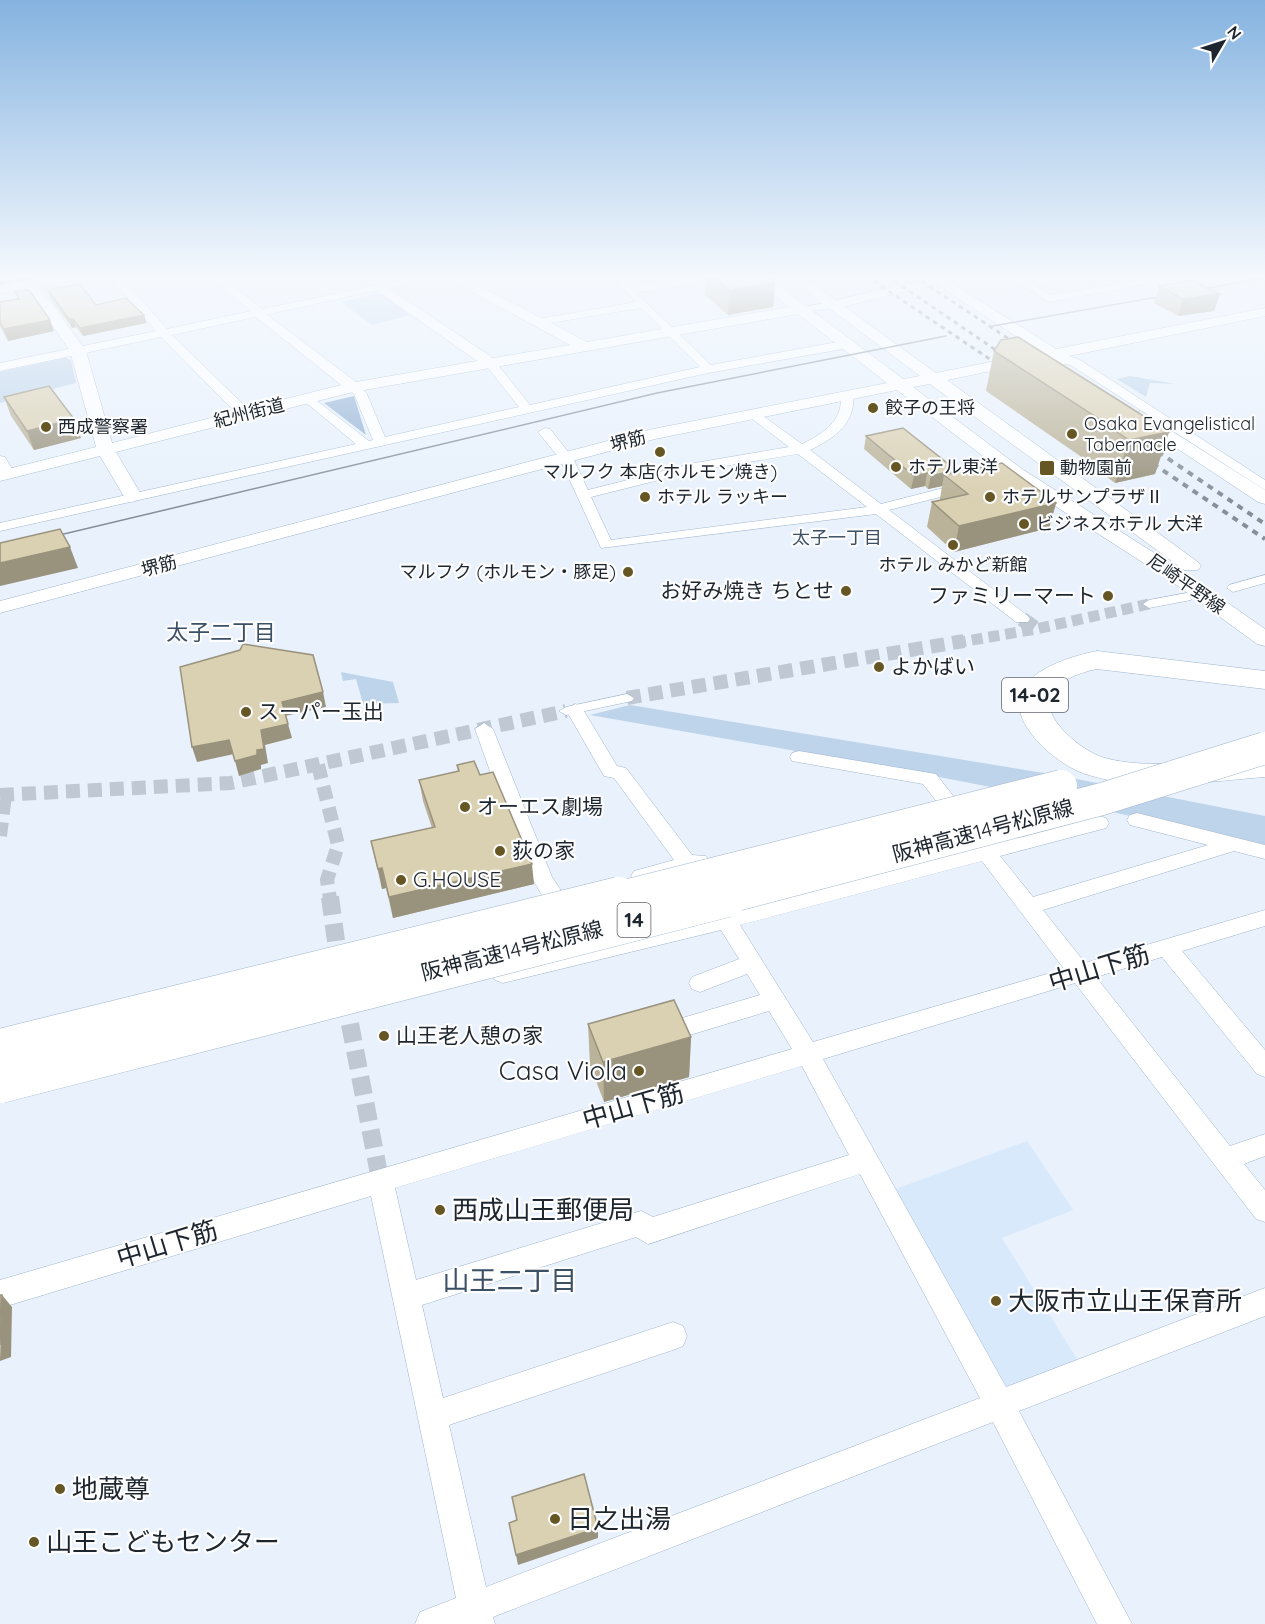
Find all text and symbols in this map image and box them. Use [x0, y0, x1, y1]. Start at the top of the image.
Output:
north arrow [1193, 12, 1253, 72]
text: N [1223, 22, 1246, 43]
street label: 紀州街道 [211, 393, 287, 432]
place label: 餃子の王将 [885, 396, 975, 419]
marker: 餃子の王将 [866, 401, 880, 415]
place label: Osaka Evangelistical Tabernacle [1084, 412, 1255, 456]
place label: 西成警察署 [58, 415, 148, 438]
marker: 西成警察署 [39, 420, 53, 434]
street label: 堺筋 [608, 425, 648, 456]
marker: Osaka Evangelistical Tabernacle [1065, 427, 1079, 441]
marker: マルフク 本店(ホルモン焼き) [653, 445, 667, 459]
place label: ホテル東洋 [908, 455, 998, 478]
place label: 動物園前 [1060, 456, 1132, 479]
marker: 動物園前 [1038, 459, 1056, 477]
place label: マルフク 本店(ホルモン焼き) [543, 460, 777, 483]
marker: ホテル東洋 [889, 460, 903, 474]
place label: ホテル ラッキー [657, 485, 788, 508]
place label: ホテルサンプラザⅡ [1002, 485, 1163, 508]
marker: ホテル ラッキー [638, 490, 652, 504]
marker: ホテルサンプラザⅡ [983, 490, 997, 504]
place label: ビジネスホテル 大洋 [1036, 512, 1203, 535]
marker: ビジネスホテル 大洋 [1017, 517, 1031, 531]
district label: 太子一丁目 [792, 526, 882, 549]
marker: ホテル みかど新館 [946, 538, 960, 552]
street label: 尼崎平野線 [1143, 548, 1230, 619]
street label: 堺筋 [139, 550, 179, 581]
place label: ホテル みかど新館 [879, 553, 1027, 576]
place label: マルフク (ホルモン・豚足) [400, 560, 616, 583]
marker: マルフク (ホルモン・豚足) [621, 565, 635, 579]
place label: お好み焼き ちとせ [660, 577, 834, 603]
place label: ファミリーマート [928, 582, 1096, 608]
marker: お好み焼き ちとせ [839, 584, 853, 598]
marker: ファミリーマート [1101, 589, 1115, 603]
district label: 太子二丁目 [166, 618, 276, 646]
place label: よかばい [891, 653, 975, 679]
marker: よかばい [872, 660, 886, 674]
road number: 14-02 [1002, 678, 1068, 712]
place label: スーパー玉出 [258, 698, 384, 724]
marker: スーパー玉出 [239, 705, 253, 719]
place label: オーエス劇場 [477, 793, 603, 819]
street label: 阪神高速14号松原線 [889, 793, 1076, 867]
marker: オーエス劇場 [458, 800, 472, 814]
place label: 荻の家 [512, 837, 575, 863]
marker: 荻の家 [493, 844, 507, 858]
place label: G.HOUSE [413, 866, 501, 892]
marker: G.HOUSE [394, 873, 408, 887]
road number: 14 [618, 903, 650, 937]
street label: 阪神高速14号松原線 [418, 915, 605, 985]
street label: 中山下筋 [1044, 937, 1153, 999]
place label: 山王老人憩の家 [396, 1022, 543, 1048]
marker: 山王老人憩の家 [377, 1029, 391, 1043]
place label: Casa Viola [499, 1054, 627, 1087]
marker: Casa Viola [632, 1064, 646, 1078]
street label: 中山下筋 [578, 1075, 687, 1136]
place label: 西成山王郵便局 [452, 1193, 634, 1226]
marker: 西成山王郵便局 [433, 1203, 447, 1217]
street label: 中山下筋 [112, 1213, 221, 1275]
district label: 山王二丁目 [443, 1263, 578, 1297]
place label: 大阪市立山王保育所 [1008, 1284, 1242, 1317]
marker: 大阪市立山王保育所 [989, 1294, 1003, 1308]
place label: 地蔵尊 [72, 1472, 150, 1505]
marker: 地蔵尊 [53, 1482, 67, 1496]
place label: 日之出湯 [567, 1502, 671, 1535]
marker: 日之出湯 [548, 1512, 562, 1526]
place label: 山王こどもセンター [46, 1525, 280, 1558]
marker: 山王こどもセンター [27, 1535, 41, 1549]

